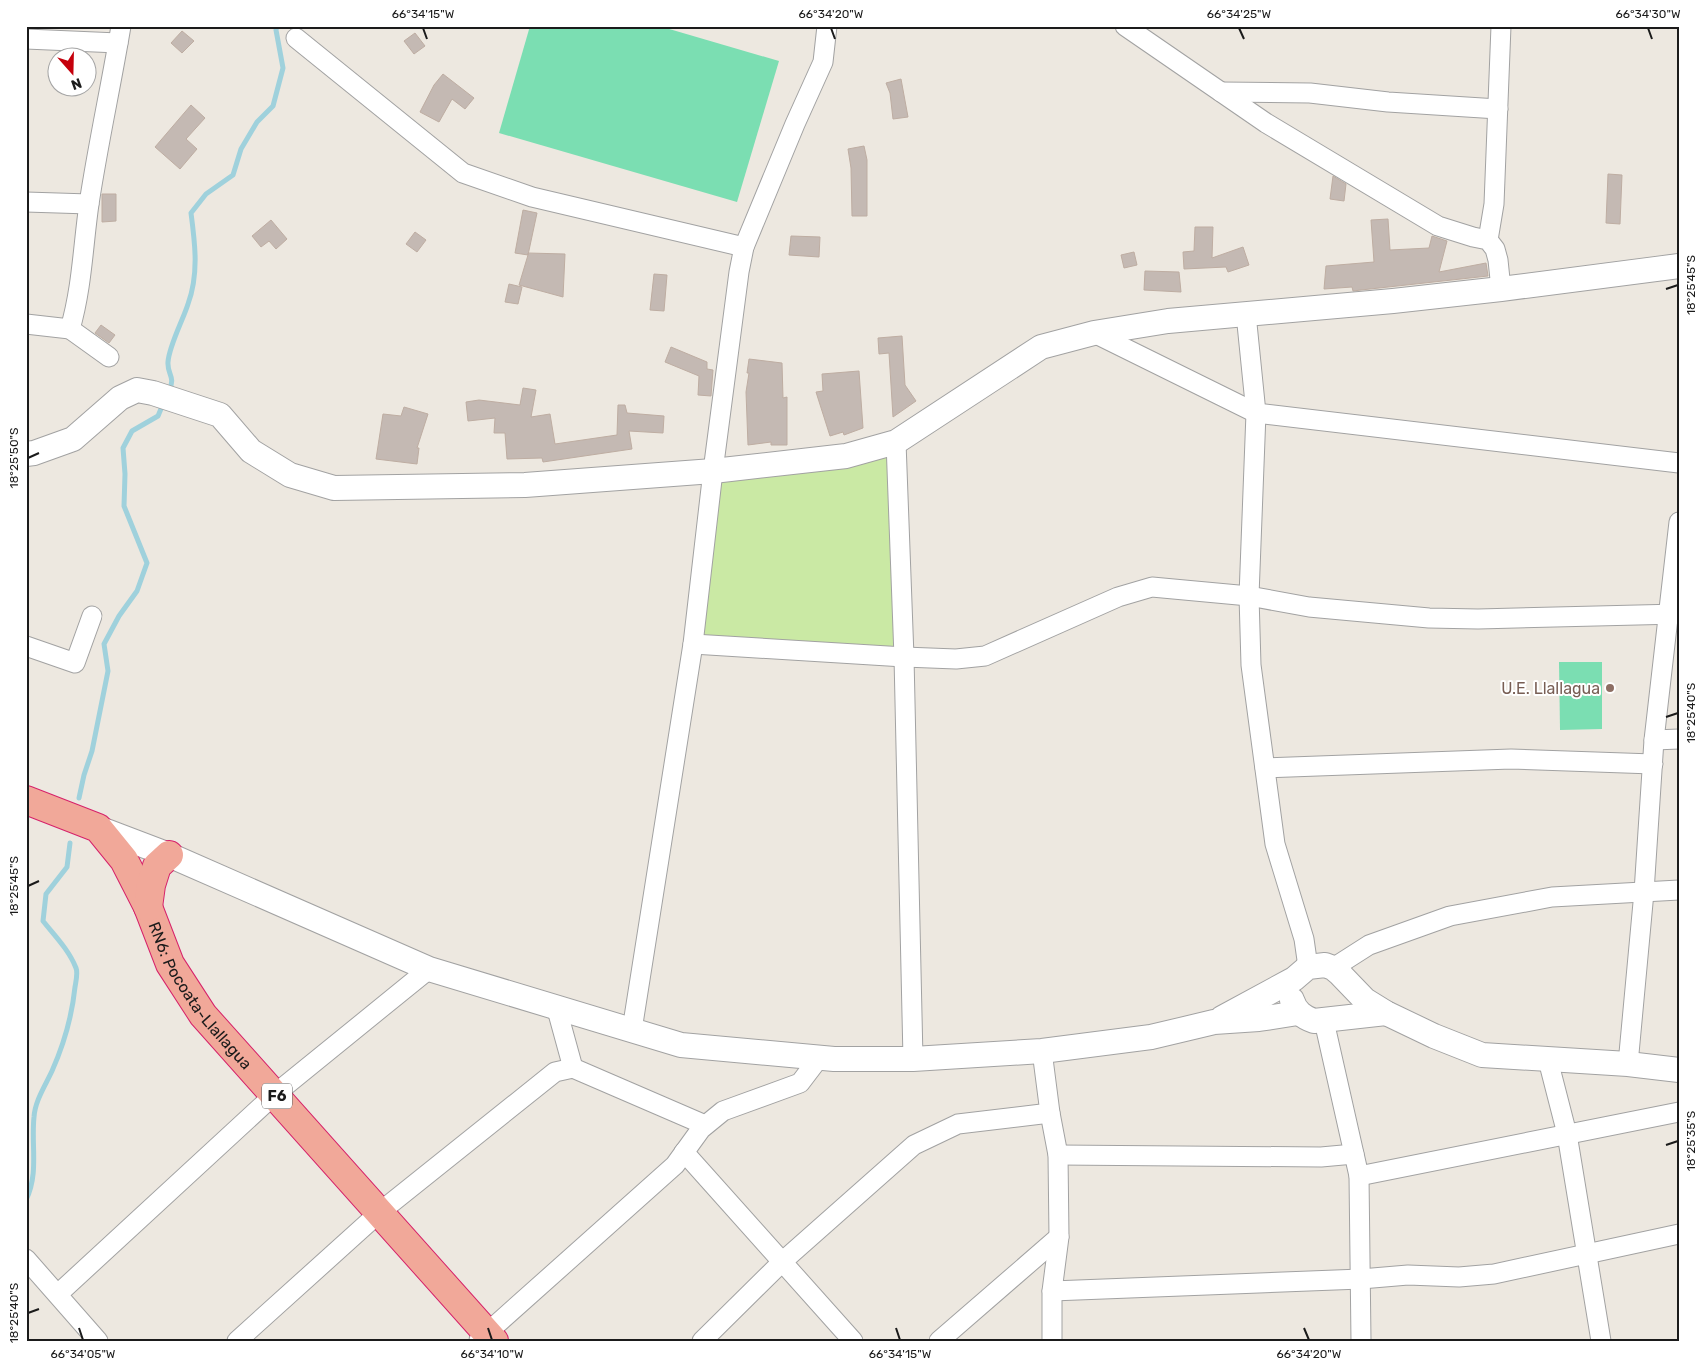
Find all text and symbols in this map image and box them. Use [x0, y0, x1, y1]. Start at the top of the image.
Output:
text: 66°34'15"W [392, 7, 455, 21]
text: 66°34'20"W [799, 7, 864, 21]
text: 66°34'25"W [1207, 7, 1272, 21]
text: 66°34'30"W [1615, 7, 1681, 21]
north arrow [48, 48, 98, 98]
text: N [69, 74, 84, 93]
text: 18°25'45"S [1684, 255, 1698, 315]
text: 18°25'50"S [7, 428, 21, 488]
place label: U.E. Llallagua [1501, 679, 1600, 698]
marker: U.E. Llallagua [1604, 682, 1616, 694]
text: 18°25'40"S [1684, 683, 1698, 743]
text: 18°25'45"S [7, 856, 21, 916]
street label: RN6: Pocoata-Llallagua [145, 919, 256, 1073]
road number: F6 [262, 1084, 292, 1108]
text: 18°25'35"S [1684, 1111, 1698, 1171]
text: 18°25'40"S [7, 1283, 21, 1343]
text: 66°34'05"W [51, 1347, 116, 1361]
text: 66°34'10"W [461, 1347, 524, 1361]
text: 66°34'15"W [869, 1347, 932, 1361]
text: 66°34'20"W [1277, 1347, 1342, 1361]

